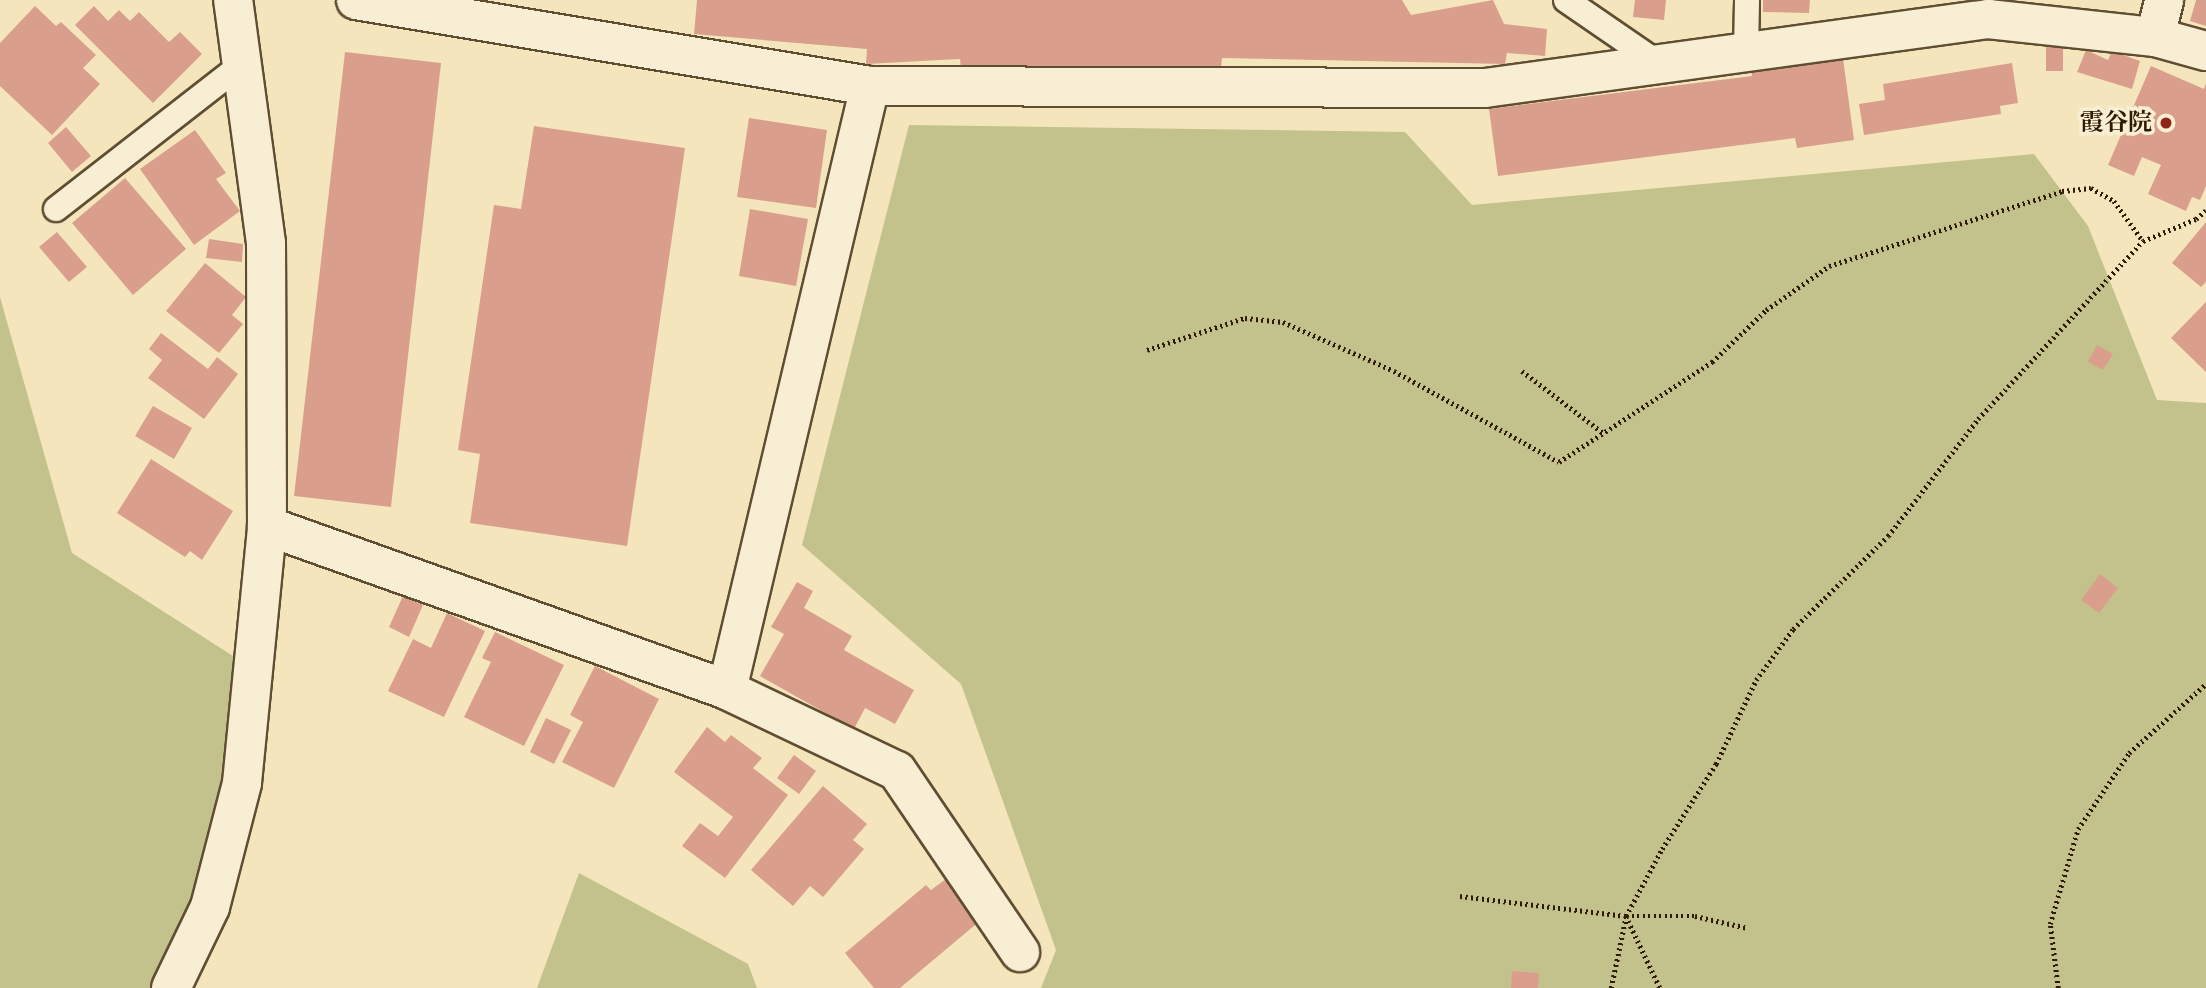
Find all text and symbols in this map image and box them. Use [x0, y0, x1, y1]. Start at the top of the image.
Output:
place label: 霞谷院 [2080, 109, 2152, 137]
marker: 霞谷院 [2158, 115, 2174, 131]

